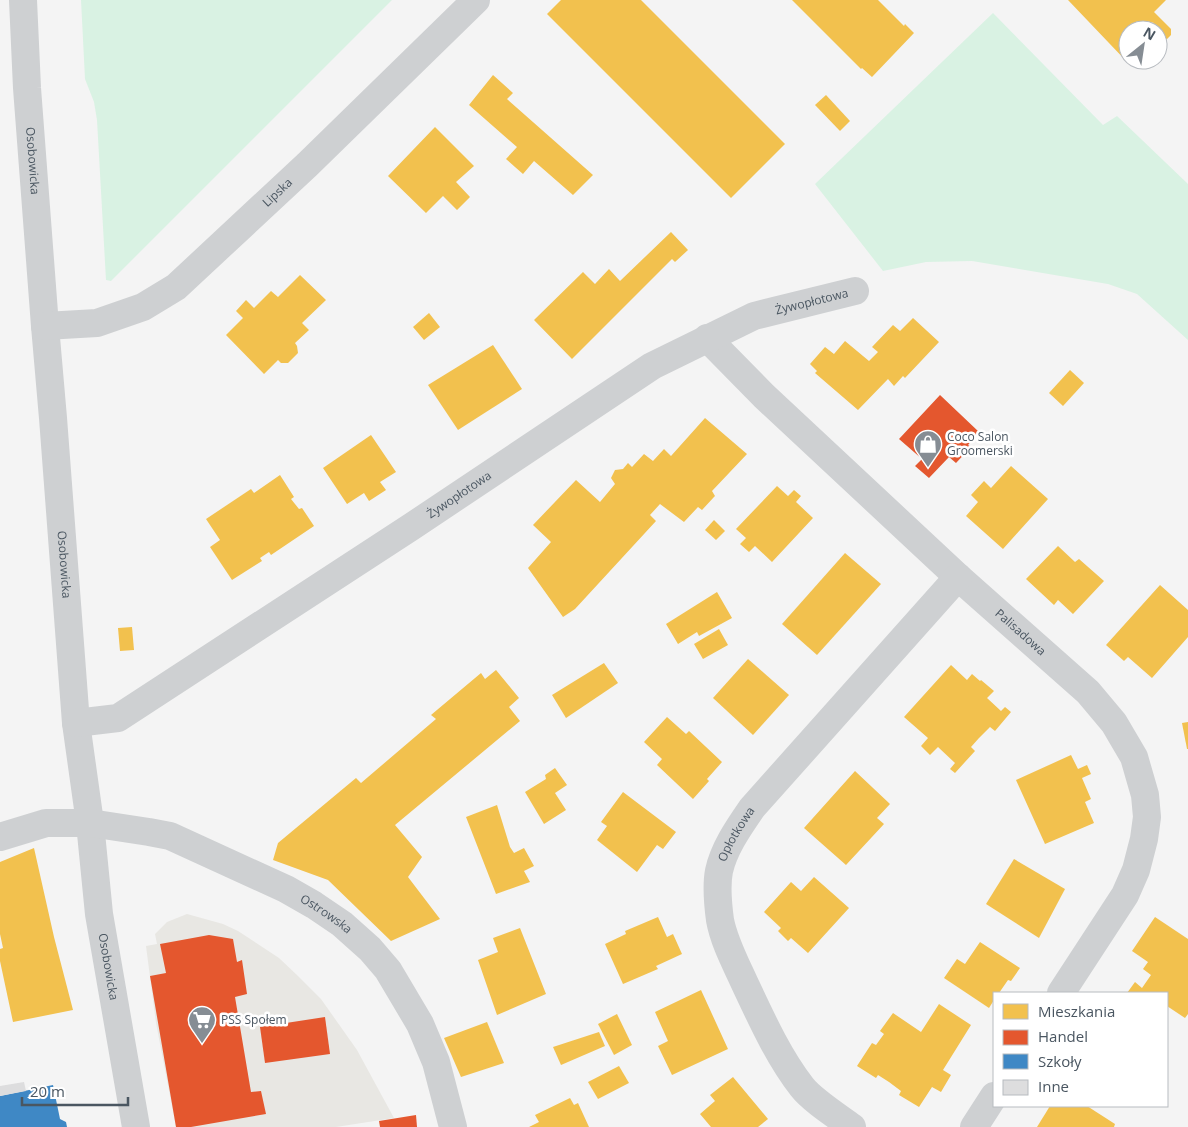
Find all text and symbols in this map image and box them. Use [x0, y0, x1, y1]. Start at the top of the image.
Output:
north arrow [1118, 20, 1168, 70]
text: N [1140, 22, 1159, 44]
street label: Osobowicka [22, 126, 44, 195]
street label: Lipska [258, 174, 296, 210]
street label: Żywopłotowa [773, 284, 850, 318]
place label: Coco Salon Groomerski [947, 428, 1013, 459]
shop icon: Coco Salon Groomerski [913, 429, 943, 468]
street label: Żywopłotowa [423, 467, 495, 522]
street label: Osobowicka [54, 530, 76, 599]
street label: Palisadowa [992, 605, 1050, 659]
street label: Opłotkowa [713, 803, 758, 864]
street label: Ostrowska [297, 890, 356, 937]
street label: Osobowicka [94, 932, 123, 1002]
legend [993, 992, 1168, 1107]
text: Mieszkania [1038, 1001, 1115, 1021]
supermarket icon: PSS Społem [187, 1005, 217, 1044]
place label: PSS Społem [221, 1011, 287, 1028]
text: Handel [1038, 1026, 1088, 1046]
text: Szkoły [1038, 1051, 1082, 1071]
scale bar [22, 1074, 129, 1106]
text: Inne [1038, 1076, 1069, 1096]
text: 20 m [30, 1081, 65, 1101]

